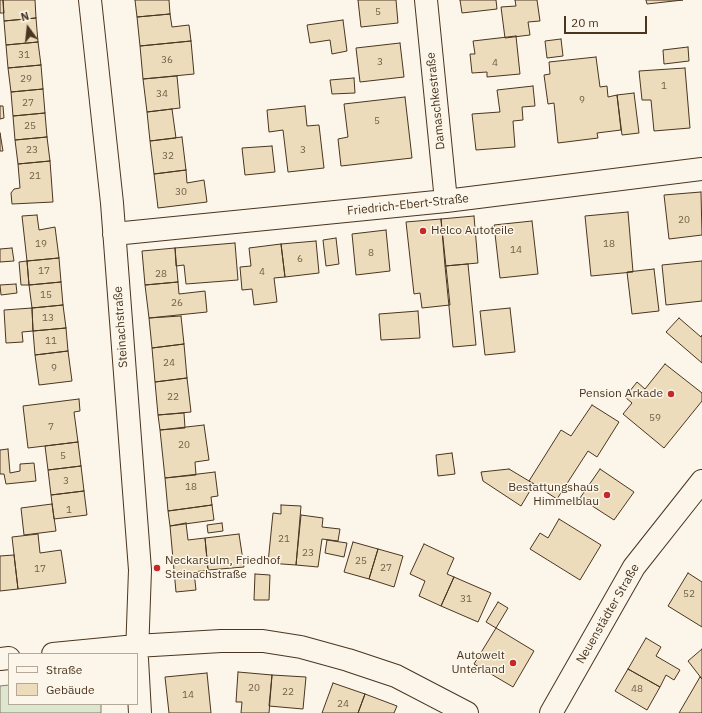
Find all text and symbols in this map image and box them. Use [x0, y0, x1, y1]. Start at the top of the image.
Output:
house number: 5 [375, 6, 381, 18]
north arrow [8, 8, 48, 48]
scale bar [566, 8, 649, 34]
text: N [19, 9, 31, 24]
text: 20 m [571, 15, 599, 30]
house number: 31 [18, 49, 30, 61]
street label: Damaschkestraße [424, 52, 448, 150]
house number: 36 [161, 54, 173, 66]
house number: 3 [377, 56, 383, 68]
house number: 4 [492, 57, 498, 69]
house number: 29 [20, 73, 32, 85]
house number: 1 [661, 80, 667, 92]
house number: 34 [156, 88, 168, 100]
house number: 9 [579, 94, 585, 106]
house number: 27 [22, 97, 34, 109]
house number: 5 [374, 115, 380, 127]
house number: 25 [24, 120, 36, 132]
house number: 23 [26, 144, 38, 156]
house number: 3 [300, 144, 306, 156]
house number: 32 [162, 150, 174, 162]
house number: 21 [29, 170, 41, 182]
house number: 30 [175, 186, 187, 198]
street label: Friedrich-Ebert-Straße [346, 191, 470, 219]
house number: 20 [678, 214, 690, 226]
place label: Helco Autoteile [431, 224, 514, 238]
marker: Helco Autoteile [418, 226, 428, 236]
house number: 19 [35, 238, 47, 250]
house number: 18 [603, 238, 615, 250]
house number: 14 [510, 244, 522, 256]
house number: 8 [368, 247, 374, 259]
house number: 6 [297, 253, 303, 265]
house number: 17 [38, 265, 50, 277]
house number: 4 [259, 266, 265, 278]
house number: 28 [155, 268, 167, 280]
street label: Steinachstraße [111, 286, 131, 368]
house number: 15 [40, 289, 52, 301]
house number: 26 [171, 297, 183, 309]
house number: 13 [42, 312, 54, 324]
house number: 11 [45, 335, 57, 347]
house number: 24 [163, 357, 175, 369]
house number: 9 [51, 362, 57, 374]
place label: Pension Arkade [579, 387, 663, 401]
marker: Pension Arkade [666, 389, 676, 399]
house number: 22 [167, 391, 179, 403]
house number: 59 [649, 412, 661, 424]
house number: 7 [48, 421, 54, 433]
house number: 20 [178, 439, 190, 451]
house number: 5 [60, 450, 66, 462]
house number: 3 [63, 475, 69, 487]
house number: 18 [185, 481, 197, 493]
place label: Bestattungshaus Himmelblau [508, 481, 599, 509]
marker: Bestattungshaus Himmelblau [602, 490, 612, 500]
house number: 1 [66, 504, 72, 516]
house number: 21 [278, 533, 290, 545]
house number: 23 [302, 547, 314, 559]
place label: Neckarsulm, Friedhof Steinachstraße [165, 554, 280, 582]
house number: 25 [355, 555, 367, 567]
house number: 27 [380, 562, 392, 574]
street label: Neuenstädter Straße [574, 562, 642, 666]
house number: 17 [34, 563, 46, 575]
marker: Neckarsulm, Friedhof Steinachstraße [152, 563, 162, 573]
house number: 52 [683, 588, 695, 600]
house number: 31 [460, 593, 472, 605]
place label: Autowelt Unterland [451, 649, 505, 677]
legend [8, 653, 138, 705]
marker: Autowelt Unterland [508, 658, 518, 668]
text: Straße [46, 662, 82, 677]
text: Gebäude [46, 682, 95, 697]
house number: 20 [248, 682, 260, 694]
house number: 48 [631, 683, 643, 695]
house number: 22 [282, 686, 294, 698]
house number: 14 [182, 689, 194, 701]
house number: 24 [337, 698, 349, 710]

